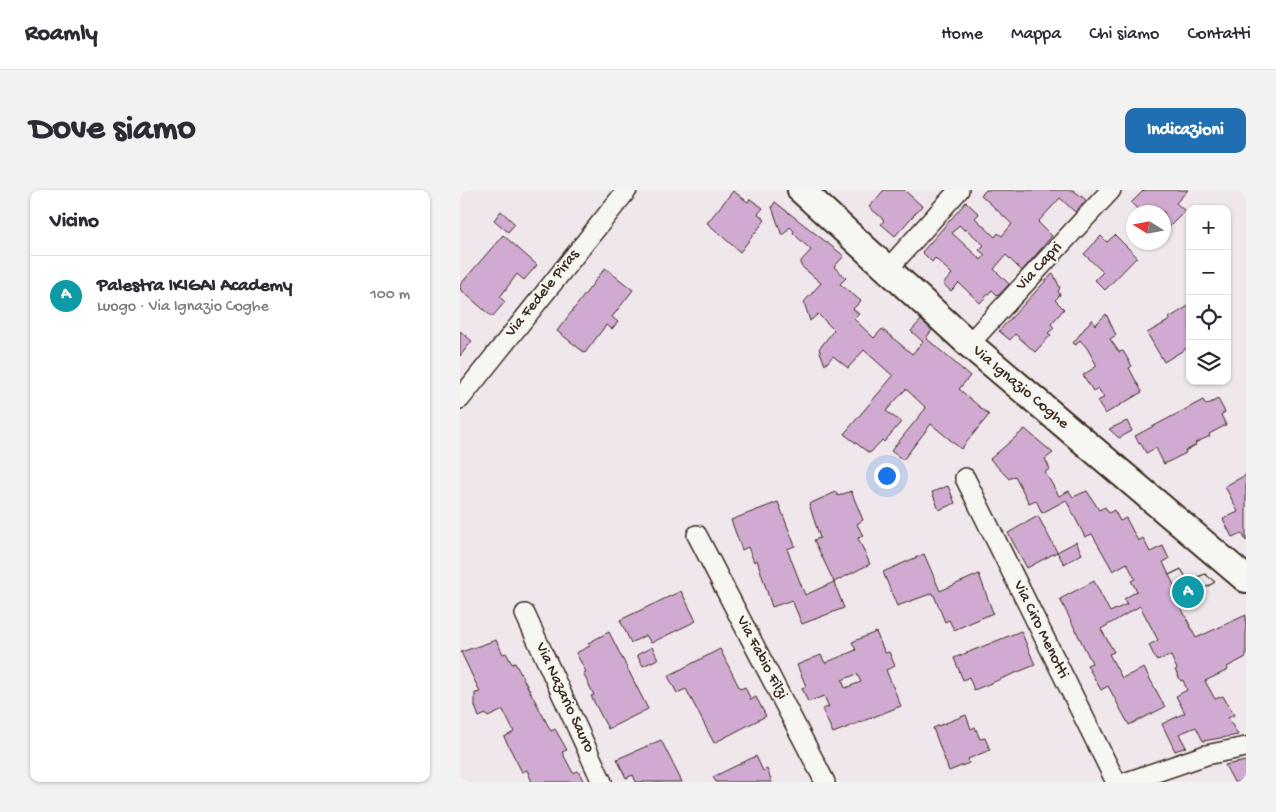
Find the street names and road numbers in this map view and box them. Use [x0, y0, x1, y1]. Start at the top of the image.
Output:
street label: Via Capri [1012, 239, 1067, 296]
street label: Via Fedele Piras [501, 245, 585, 343]
street label: Via Ignazio Coghe [967, 342, 1073, 434]
street label: Via Ciro Menotti [1008, 577, 1072, 682]
street label: Via Fabio Filzi [731, 612, 791, 703]
street label: Via Nazario Sauro [530, 639, 598, 756]

